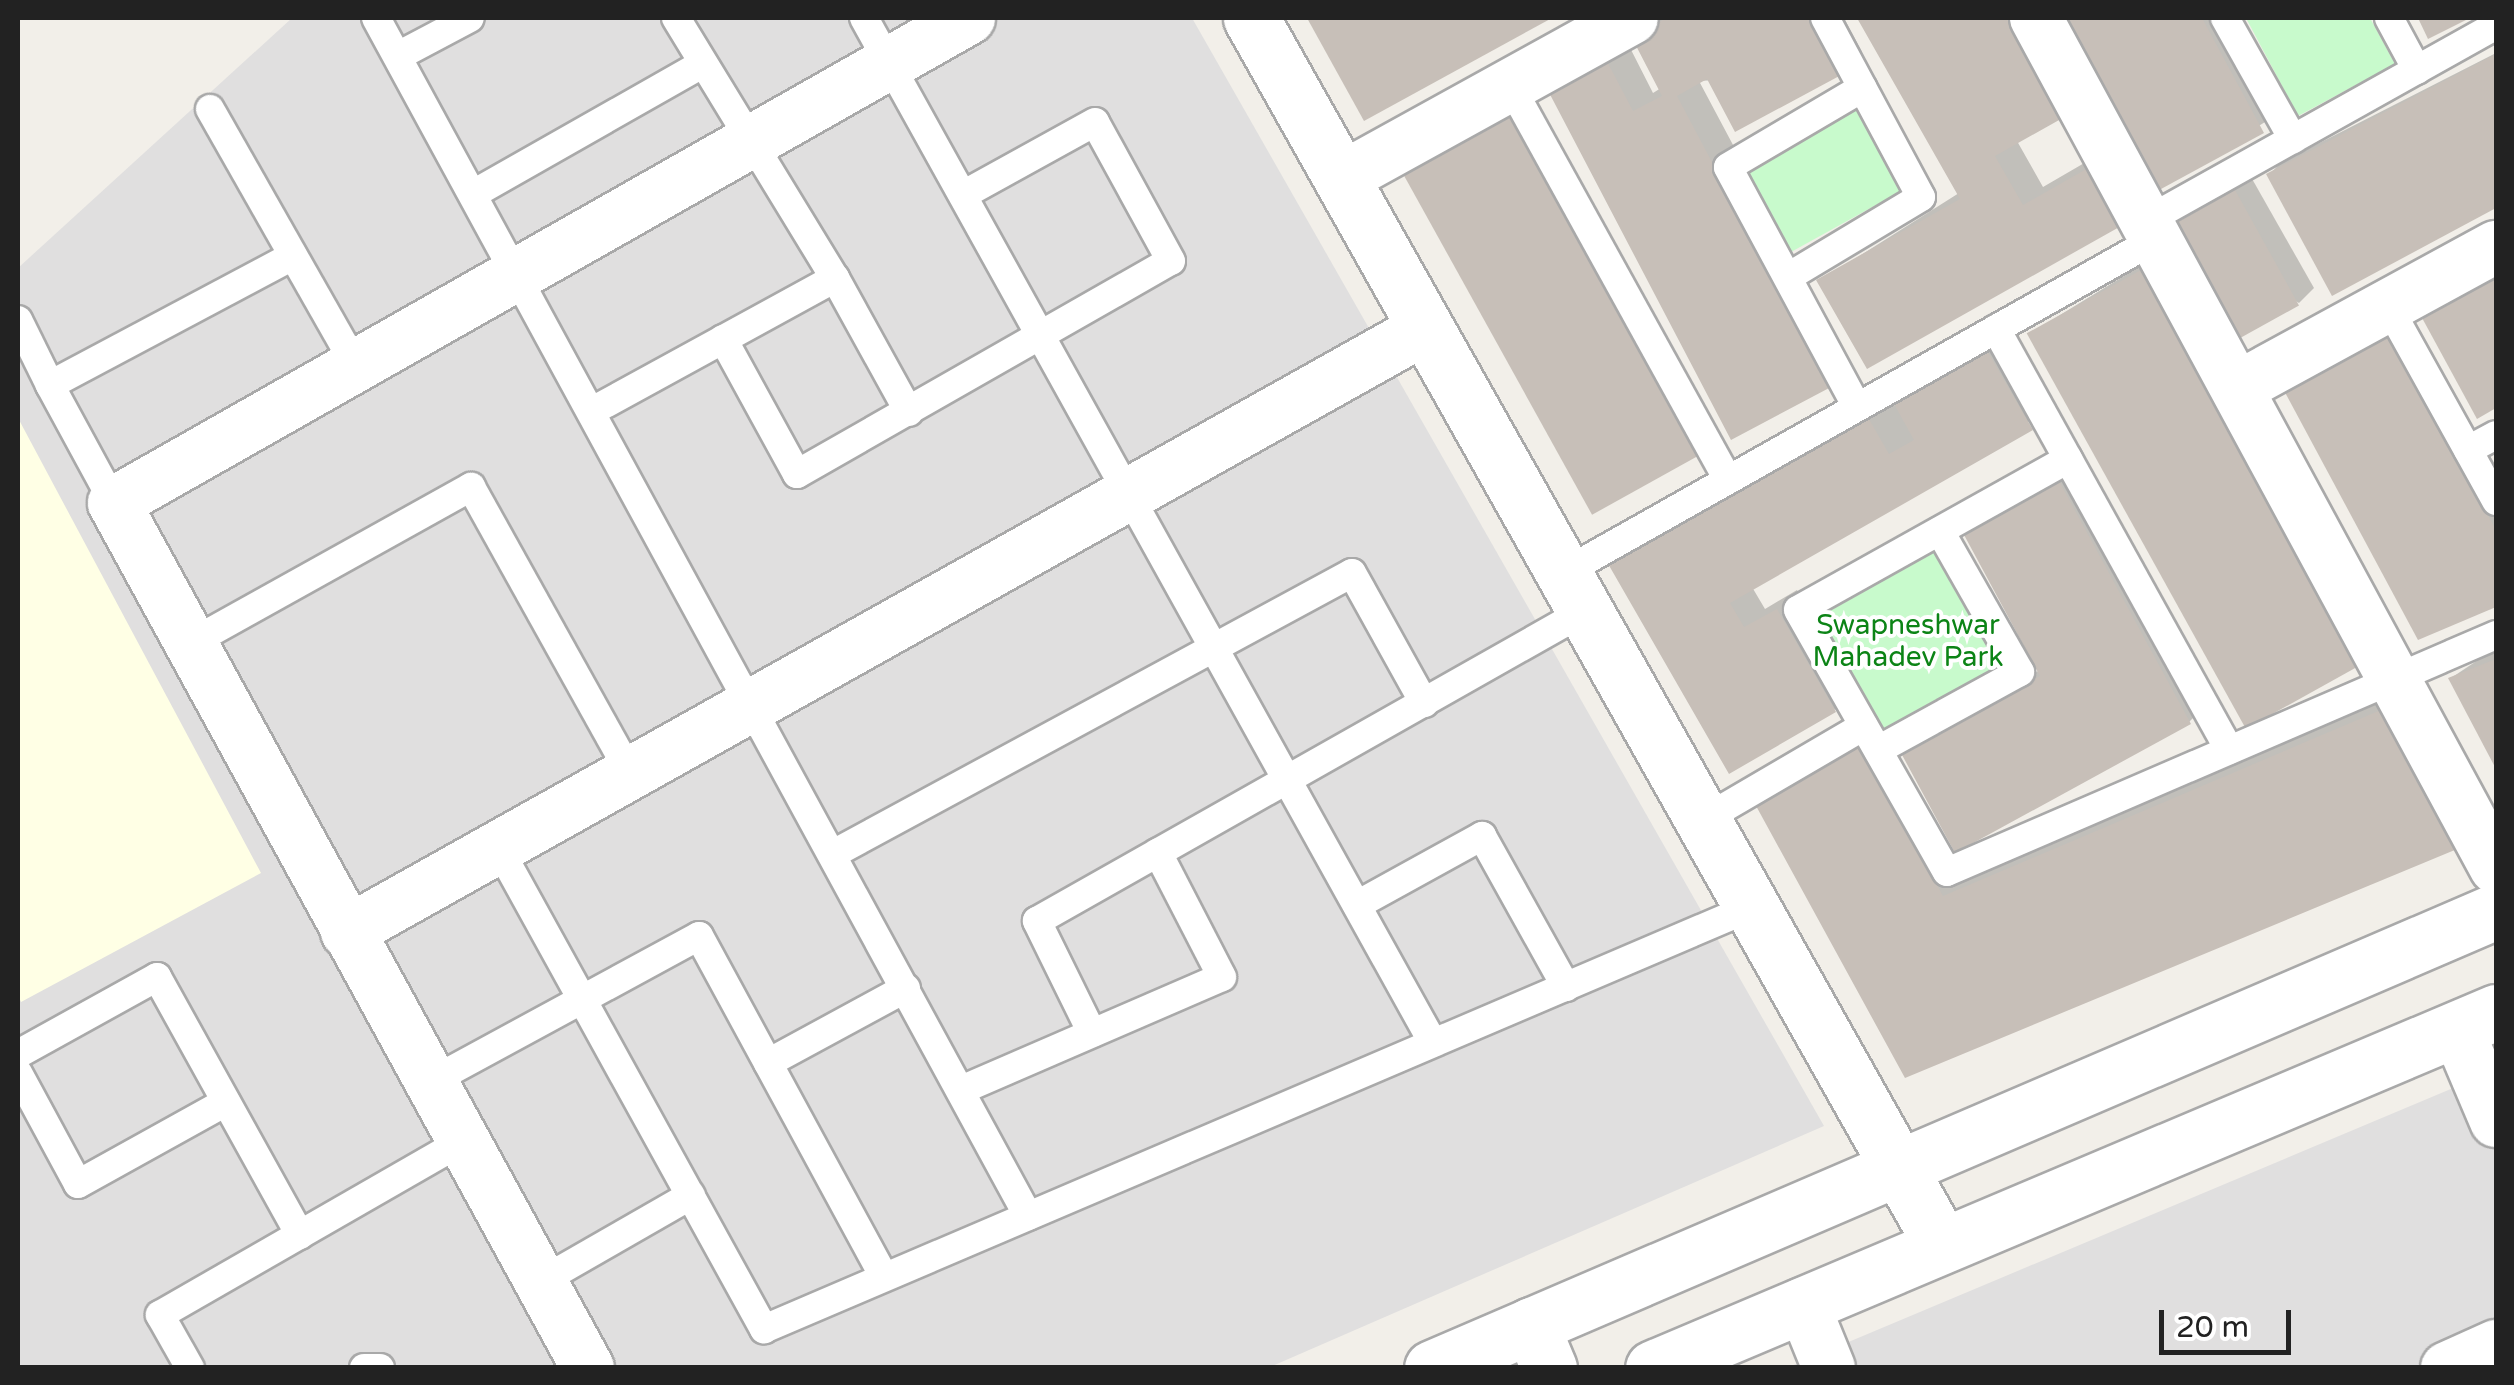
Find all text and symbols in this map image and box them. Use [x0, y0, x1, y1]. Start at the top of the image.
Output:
park label: Swapneshwar Mahadev Park [1813, 608, 2003, 674]
scale bar [2164, 1290, 2296, 1352]
text: 20 m [2176, 1309, 2249, 1346]

